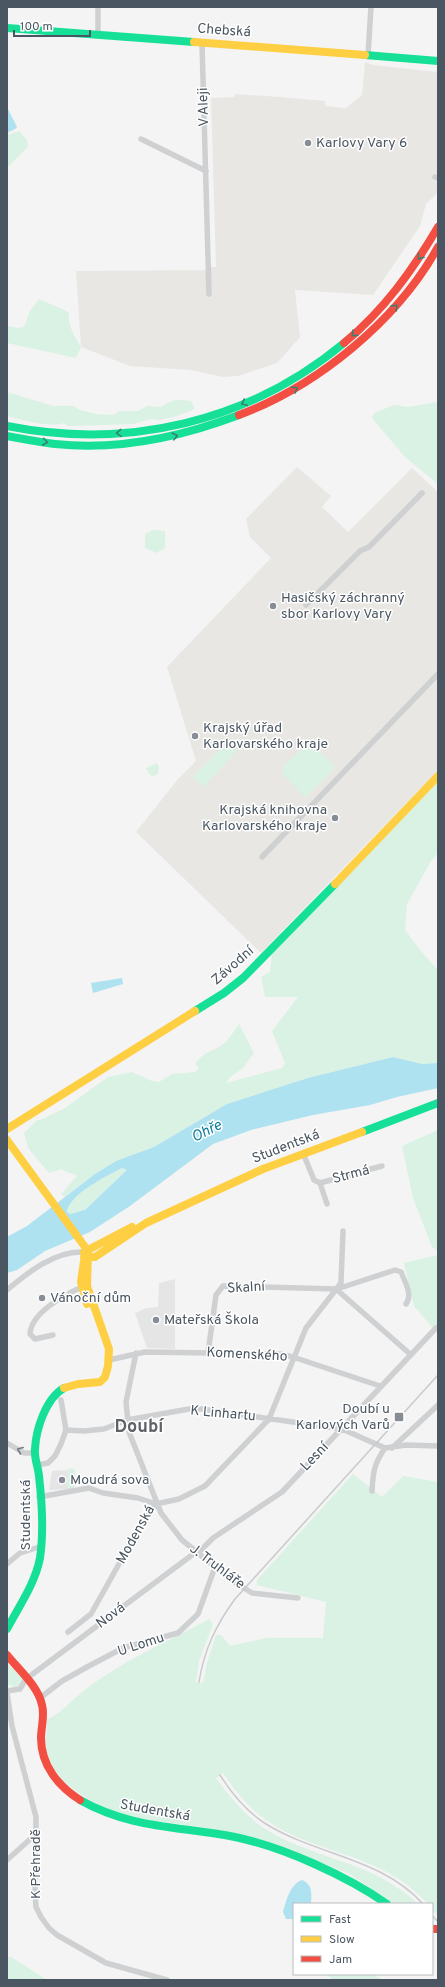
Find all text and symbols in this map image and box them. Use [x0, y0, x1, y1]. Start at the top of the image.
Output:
scale bar [14, 12, 90, 38]
text: 100 m [20, 19, 53, 35]
street label: Chebská [197, 21, 251, 41]
street label: V Aleji [195, 87, 213, 127]
place label: Karlovy Vary 6 [316, 135, 407, 152]
marker: Karlovy Vary 6 [303, 138, 313, 148]
one-way arrow [417, 253, 425, 260]
one-way arrow [391, 304, 398, 312]
one-way arrow [351, 330, 359, 337]
one-way arrow [291, 386, 298, 393]
one-way arrow [241, 398, 249, 406]
one-way arrow [116, 429, 122, 438]
one-way arrow [171, 432, 178, 441]
one-way arrow [42, 437, 48, 446]
place label: Hasičský záchranný sbor Karlovy Vary [281, 590, 405, 623]
marker: Hasičský záchranný sbor Karlovy Vary [268, 601, 278, 611]
place label: Krajský úřad Karlovarského kraje [203, 720, 328, 753]
marker: Krajský úřad Karlovarského kraje [190, 731, 200, 741]
place label: Krajská knihovna Karlovarského kraje [202, 802, 327, 835]
marker: Krajská knihovna Karlovarského kraje [330, 813, 340, 823]
street label: Závodní [208, 942, 259, 989]
water label: Ohře [189, 1116, 226, 1148]
street label: Studentská [250, 1126, 322, 1168]
street label: Strmá [331, 1162, 371, 1188]
street label: Skalní [227, 1278, 267, 1297]
place label: Vánoční dům [50, 1290, 131, 1307]
marker: Vánoční dům [37, 1293, 47, 1303]
place label: Mateřská Škola [164, 1311, 259, 1329]
marker: Mateřská Škola [151, 1315, 161, 1325]
street label: Komenského [206, 1344, 288, 1366]
place label: Doubí u Karlových Varů [296, 1401, 390, 1434]
street label: K Linhartu [189, 1403, 257, 1425]
marker: Doubí u Karlových Varů [393, 1411, 405, 1423]
district label: Doubí [115, 1416, 165, 1439]
street label: Lesní [297, 1438, 334, 1475]
one-way arrow [17, 1447, 24, 1455]
place label: Moudrá sova [70, 1472, 149, 1489]
marker: Moudrá sova [57, 1475, 67, 1485]
street label: Studentská [18, 1480, 35, 1550]
street label: Modenská [113, 1503, 159, 1567]
street label: J. Truhláře [186, 1541, 248, 1593]
street label: Nová [93, 1600, 129, 1632]
street label: U Lomu [115, 1629, 167, 1661]
street label: Studentská [119, 1796, 191, 1826]
street label: K Přehradě [28, 1829, 45, 1899]
legend [293, 1903, 433, 1975]
text: Fast [329, 1912, 351, 1928]
text: Slow [329, 1932, 355, 1948]
text: Jam [329, 1952, 352, 1968]

